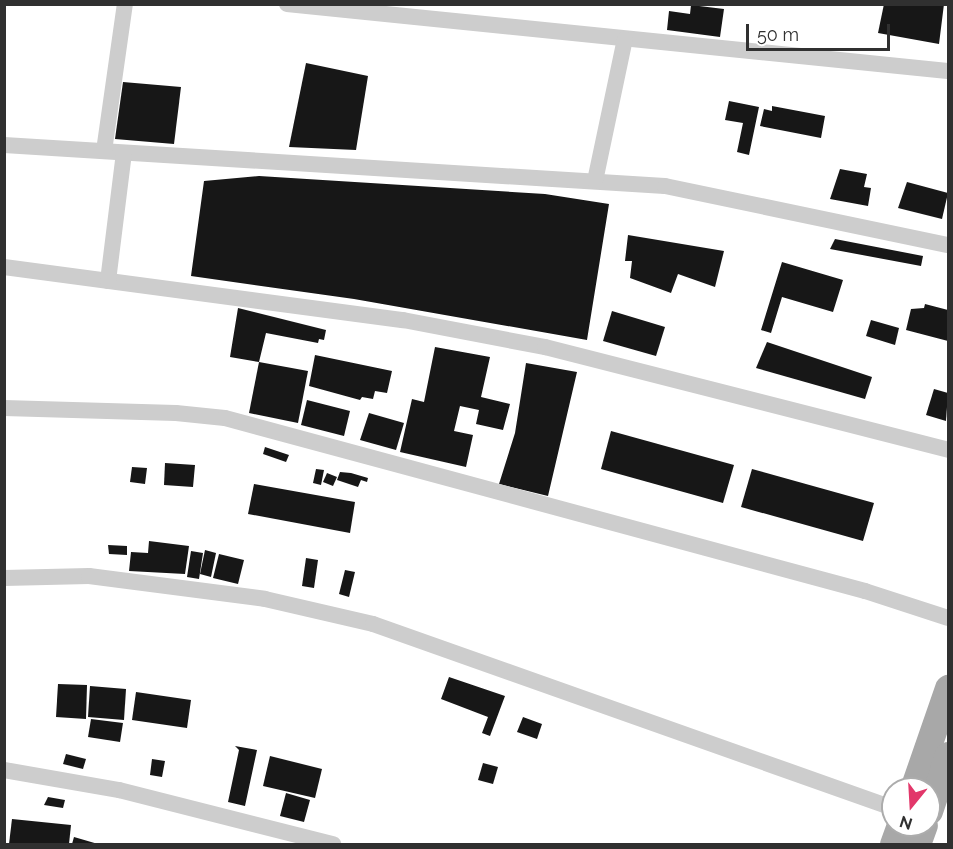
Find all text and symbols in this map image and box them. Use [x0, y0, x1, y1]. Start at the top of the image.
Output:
scale bar [749, 12, 893, 50]
text: 50 m [757, 24, 799, 45]
north arrow [881, 777, 941, 837]
text: N [897, 812, 915, 834]

